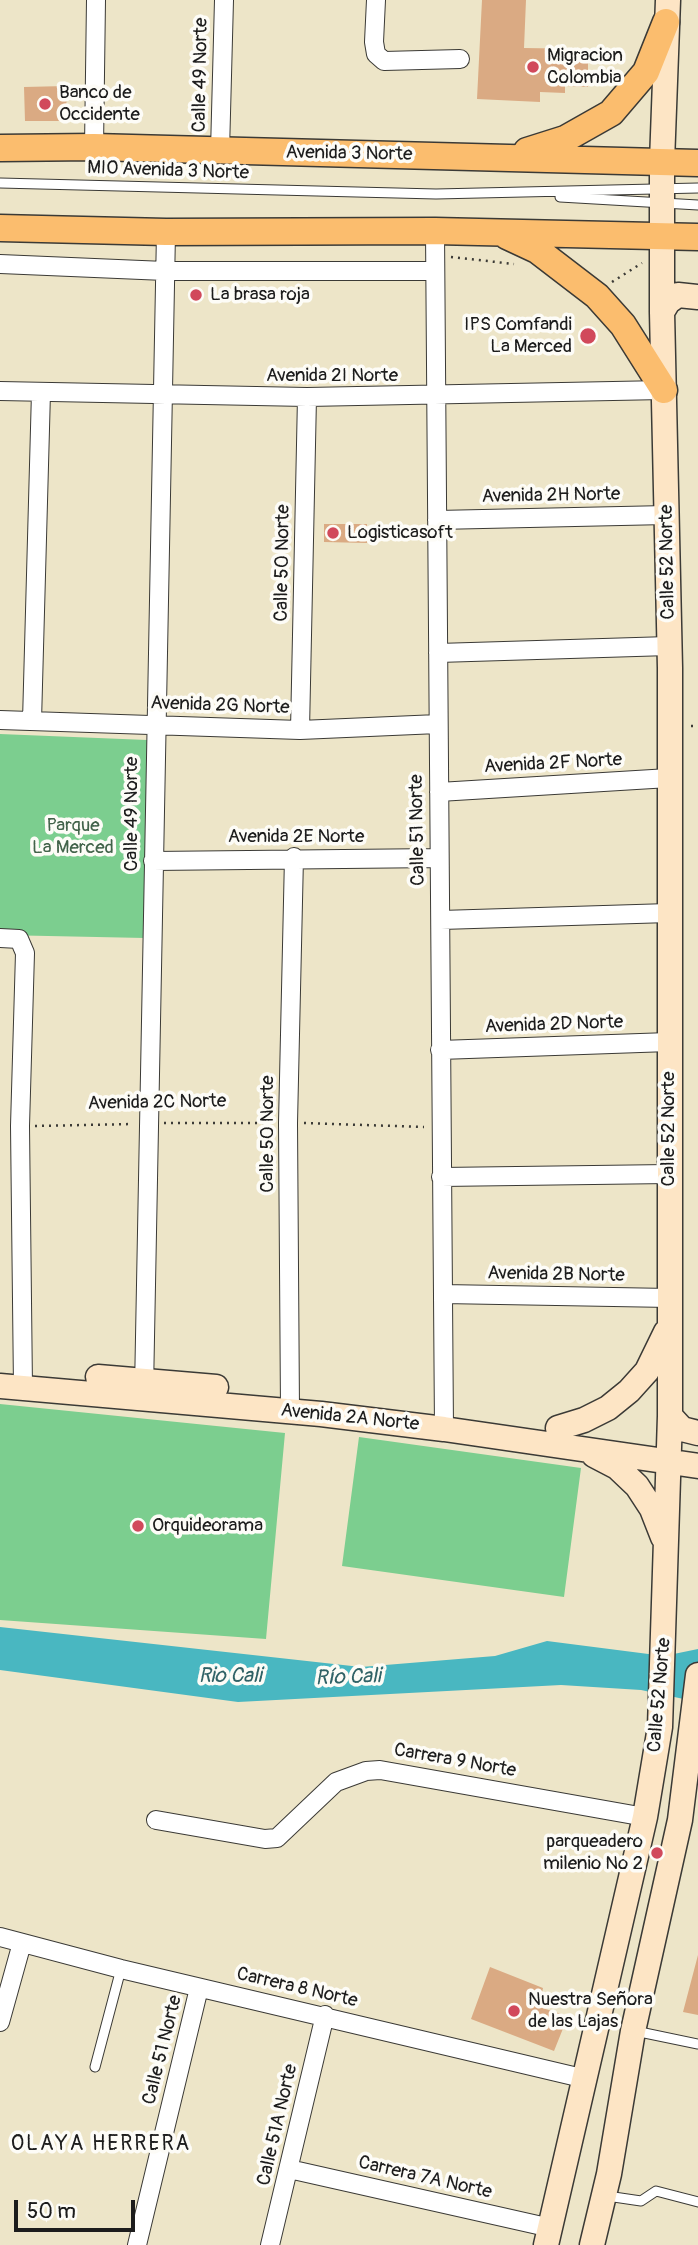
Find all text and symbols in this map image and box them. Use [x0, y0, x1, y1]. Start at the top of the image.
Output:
street label: Calle 49 Norte [189, 17, 213, 133]
place label: Migracion Colombia [547, 45, 623, 89]
marker: Migracion Colombia [525, 59, 541, 75]
place label: Banco de Occidente [59, 82, 140, 126]
marker: Banco de Occidente [37, 96, 53, 112]
street label: Avenida 3 Norte [285, 141, 413, 167]
street label: MIO Avenida 3 Norte [87, 157, 249, 185]
place label: La brasa roja [210, 284, 310, 306]
marker: La brasa roja [188, 287, 204, 303]
place label: IPS Comfandi La Merced [464, 314, 572, 358]
marker: IPS Comfandi La Merced [578, 326, 598, 346]
street label: Avenida 2I Norte [266, 365, 398, 387]
street label: Avenida 2H Norte [481, 483, 621, 509]
street label: Calle 50 Norte [271, 504, 295, 622]
street label: Calle 52 Norte [656, 504, 680, 620]
place label: Logisticasoft [347, 522, 453, 544]
marker: Logisticasoft [325, 525, 341, 541]
street label: Avenida 2G Norte [150, 692, 290, 720]
street label: Avenida 2F Norte [483, 749, 623, 779]
street label: Calle 49 Norte [121, 757, 143, 871]
street label: Calle 51 Norte [406, 774, 430, 886]
park label: Parque La Merced [32, 815, 114, 859]
street label: Avenida 2E Norte [228, 826, 364, 848]
street label: Avenida 2D Norte [484, 1011, 624, 1039]
street label: Calle 52 Norte [658, 1072, 680, 1186]
street label: Calle 50 Norte [257, 1075, 279, 1193]
street label: Avenida 2C Norte [88, 1090, 226, 1116]
street label: Avenida 2B Norte [487, 1262, 625, 1288]
street label: Avenida 2A Norte [280, 1399, 420, 1437]
place label: Orquideorama [152, 1515, 263, 1537]
marker: Orquideorama [130, 1518, 146, 1534]
street label: Calle 52 Norte [644, 1637, 676, 1753]
water label: Rio Cali [198, 1664, 262, 1690]
water label: Río Cali [315, 1664, 381, 1692]
street label: Carrera 9 Norte [392, 1739, 518, 1783]
place label: parqueadero milenio No 2 [543, 1831, 643, 1875]
marker: parqueadero milenio No 2 [649, 1845, 665, 1861]
street label: Carrera 8 Norte [234, 1963, 360, 2013]
place label: Nuestra Señora de las Lajas [528, 1989, 653, 2033]
street label: Calle 51 Norte [138, 1993, 188, 2107]
marker: Nuestra Señora de las Lajas [506, 2003, 522, 2019]
street label: Calle 51A Norte [253, 2062, 303, 2188]
district label: OLAYA HERRERA [12, 2132, 190, 2158]
street label: Carrera 7A Norte [356, 2152, 494, 2204]
scale bar [18, 2186, 138, 2230]
text: 50 m [27, 2198, 76, 2225]

